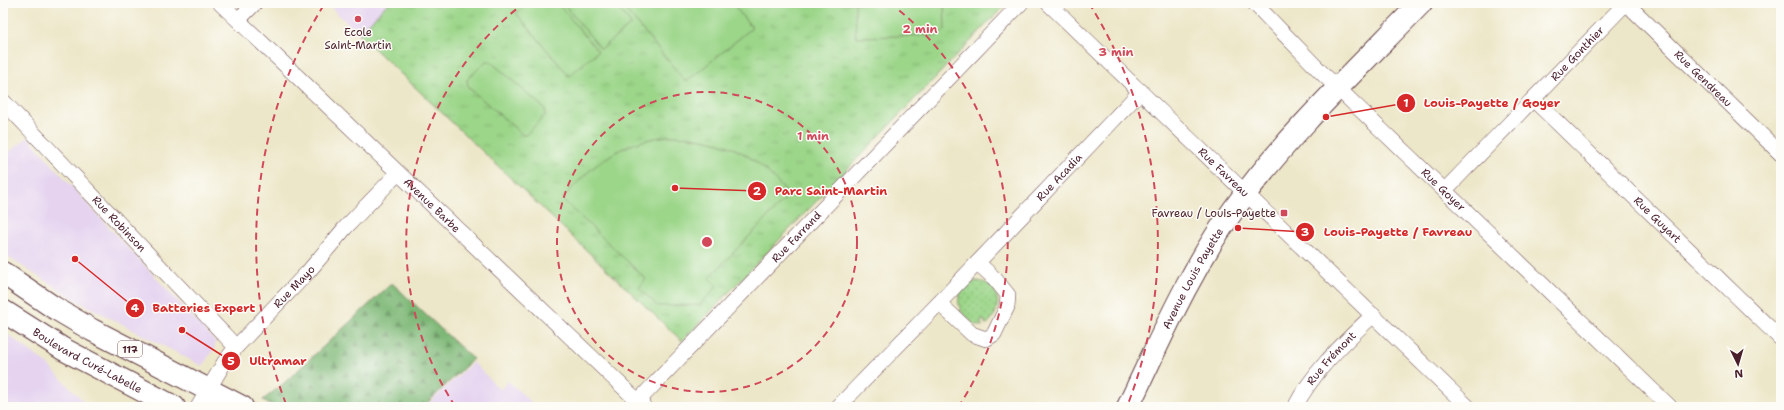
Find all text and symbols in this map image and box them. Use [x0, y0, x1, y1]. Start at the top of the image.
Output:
marker: Ecole Saint-Martin [353, 14, 363, 24]
text: 2 min [903, 21, 938, 37]
street label: Rue Gonthier [1547, 23, 1607, 84]
place label: Ecole Saint-Martin [324, 25, 392, 53]
text: 3 min [1099, 44, 1134, 60]
street label: Rue Gendreau [1671, 47, 1736, 110]
callout: Louis-Payette / Goyer [1396, 91, 1569, 115]
text: 1 [1403, 95, 1409, 111]
text: Louis-Payette / Goyer [1424, 95, 1561, 111]
text: 1 min [797, 128, 829, 144]
street label: Rue Favreau [1195, 144, 1253, 200]
street label: Rue Acadia [1033, 150, 1085, 204]
street label: Rue Goyer [1418, 165, 1469, 214]
street label: Avenue Barbe [400, 174, 464, 236]
callout: Parc Saint-Martin [747, 179, 895, 203]
text: 2 [753, 183, 762, 199]
text: Parc Saint-Martin [775, 183, 887, 199]
street label: Rue Robinson [89, 192, 150, 255]
street label: Rue Guyart [1631, 193, 1685, 246]
place label: Favreau / Louis-Payette [1152, 206, 1276, 221]
street label: Rue Farrand [768, 208, 824, 266]
marker: Favreau / Louis-Payette [1279, 208, 1289, 218]
callout: Louis-Payette / Favreau [1295, 220, 1480, 244]
text: 3 [1301, 224, 1309, 240]
text: Louis-Payette / Favreau [1324, 224, 1472, 240]
street label: Avenue Louis Payette [1159, 225, 1227, 332]
centre of rings [700, 235, 714, 249]
street label: Rue Mayo [270, 262, 318, 311]
callout: Batteries Expert [125, 296, 264, 320]
text: 4 [131, 300, 140, 316]
text: Batteries Expert [153, 300, 256, 316]
street label: Boulevard Curé-Labelle [30, 324, 145, 397]
street label: Rue Frémont [1303, 328, 1359, 388]
road number: 117 [118, 341, 142, 357]
north arrow [1718, 344, 1758, 384]
callout: Ultramar [221, 349, 314, 373]
text: 5 [227, 353, 235, 369]
text: Ultramar [249, 353, 307, 369]
text: N [1734, 366, 1744, 381]

